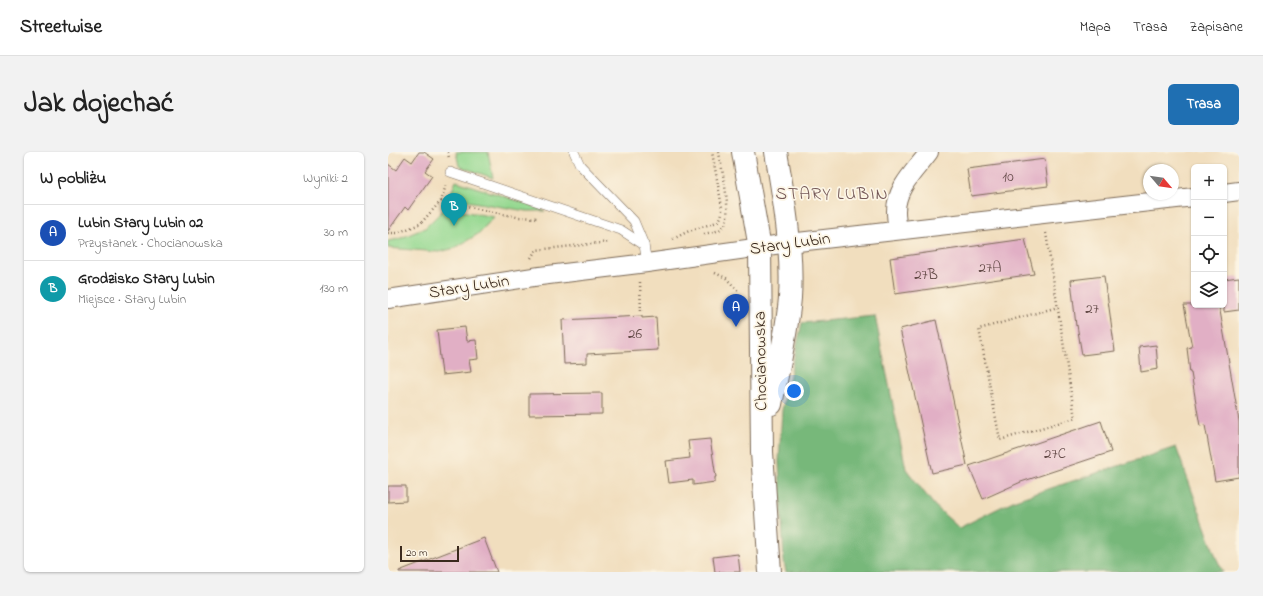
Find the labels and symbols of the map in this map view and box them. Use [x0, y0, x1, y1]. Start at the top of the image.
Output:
north arrow [1143, 164, 1179, 200]
house number: 10 [1002, 166, 1014, 188]
district label: STARY LUBIN [775, 182, 889, 208]
pin: B [441, 193, 467, 226]
street label: Stary Lubin [748, 226, 832, 263]
house number: 27A [979, 257, 1001, 279]
house number: 27B [914, 264, 938, 286]
street label: Stary Lubin [427, 268, 511, 307]
pin: A [723, 294, 749, 327]
house number: 27 [1085, 298, 1099, 320]
street label: Chocianowska [748, 311, 774, 411]
house number: 26 [628, 323, 642, 345]
your location [784, 381, 804, 401]
house number: 27C [1044, 443, 1066, 465]
scale bar [400, 544, 459, 563]

